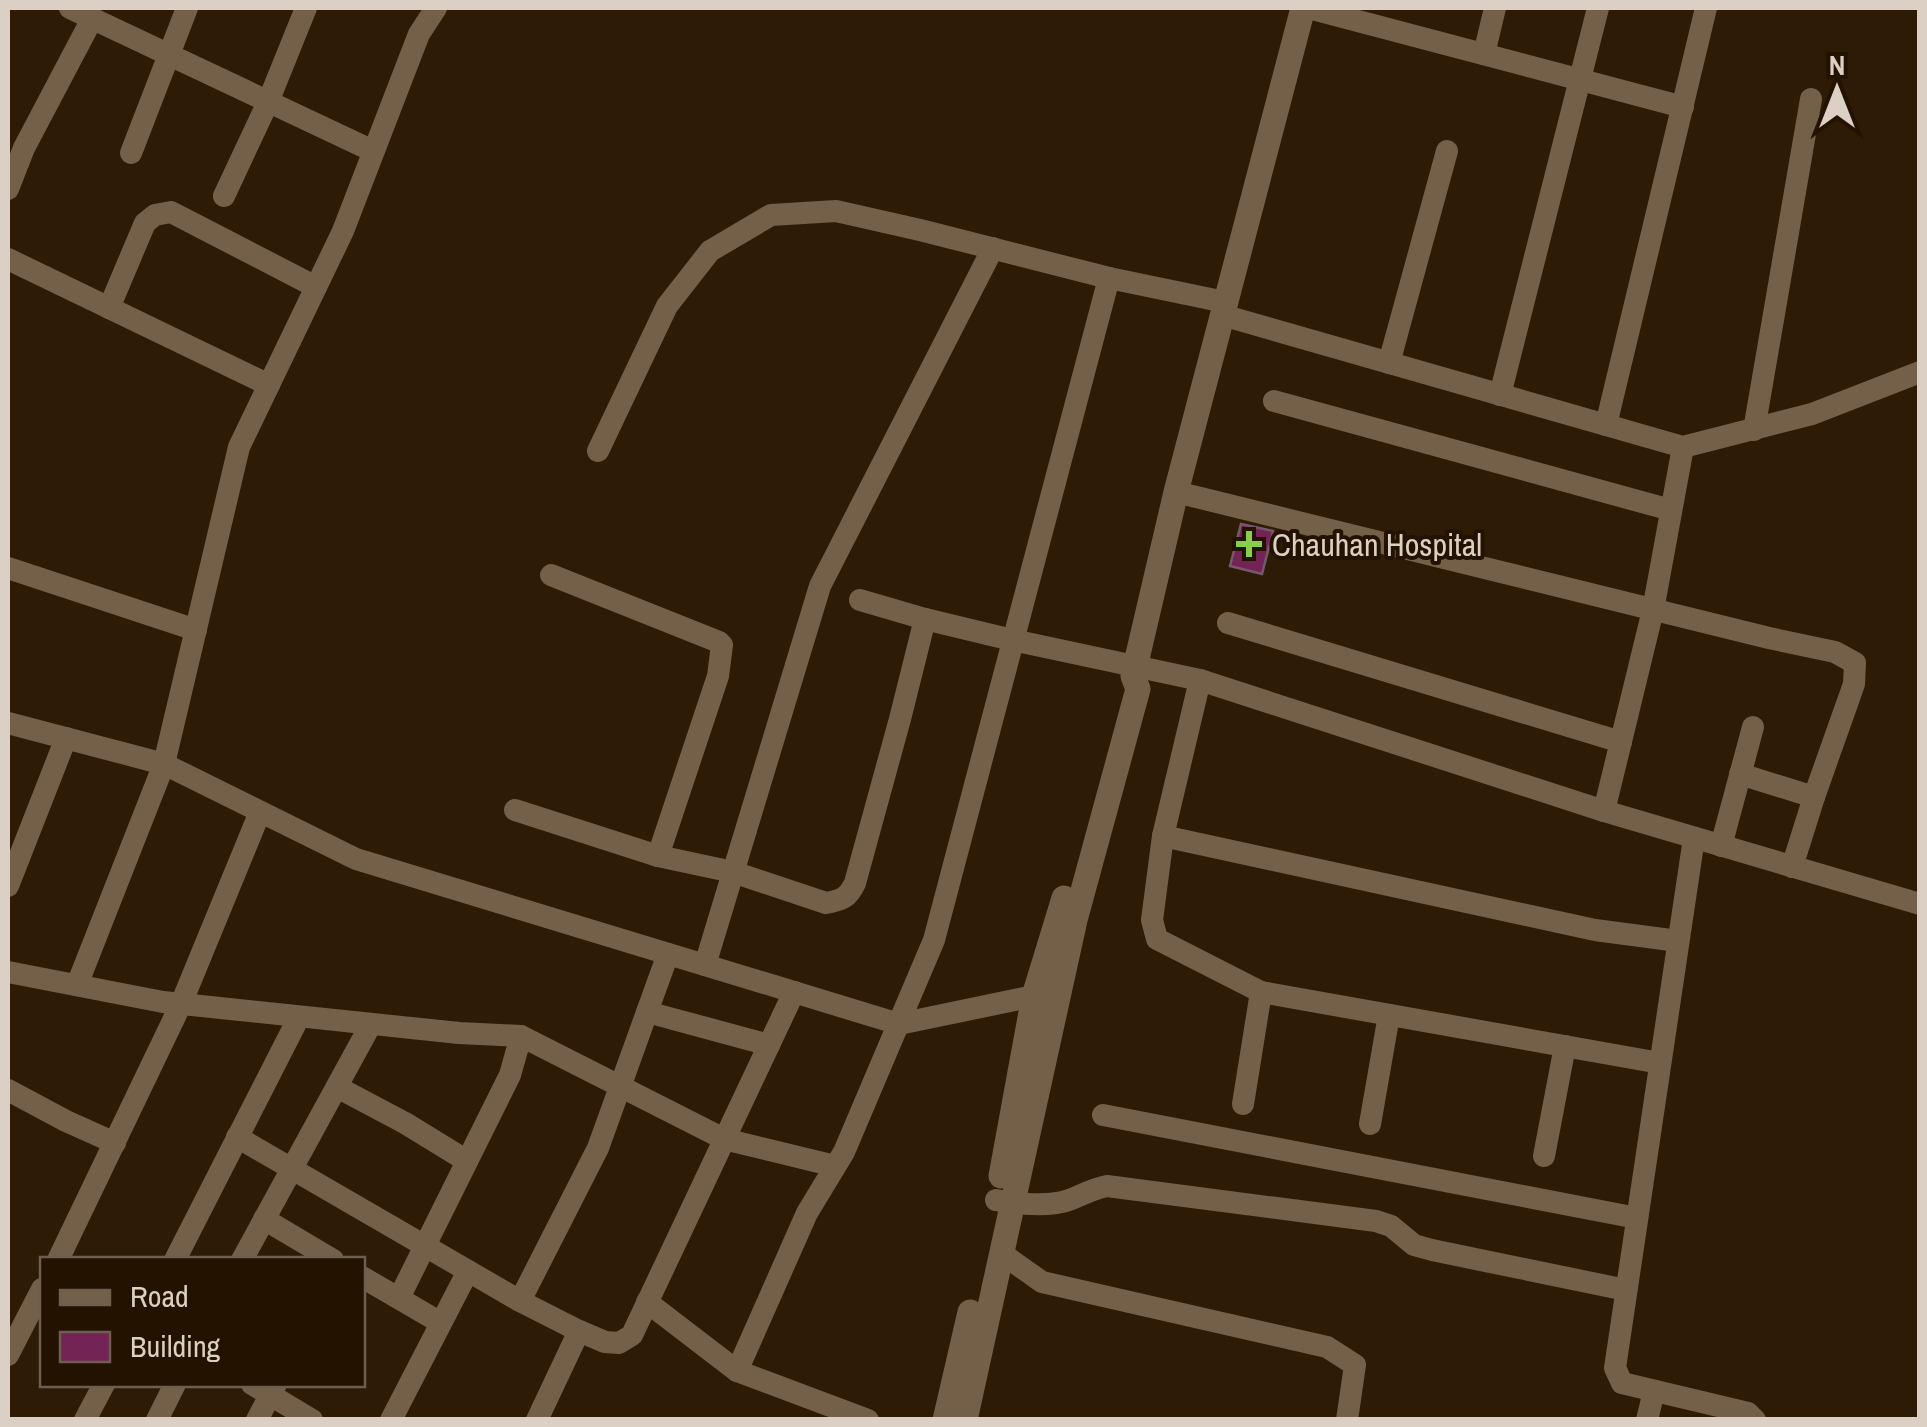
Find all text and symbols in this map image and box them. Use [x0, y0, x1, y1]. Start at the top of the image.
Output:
north arrow [1787, 40, 1887, 140]
text: N [1829, 46, 1845, 84]
place label: Chauhan Hospital [1272, 523, 1482, 566]
marker: Chauhan Hospital [1236, 531, 1262, 557]
legend [40, 1257, 365, 1387]
text: Road [130, 1276, 189, 1316]
text: Building [130, 1326, 221, 1366]

